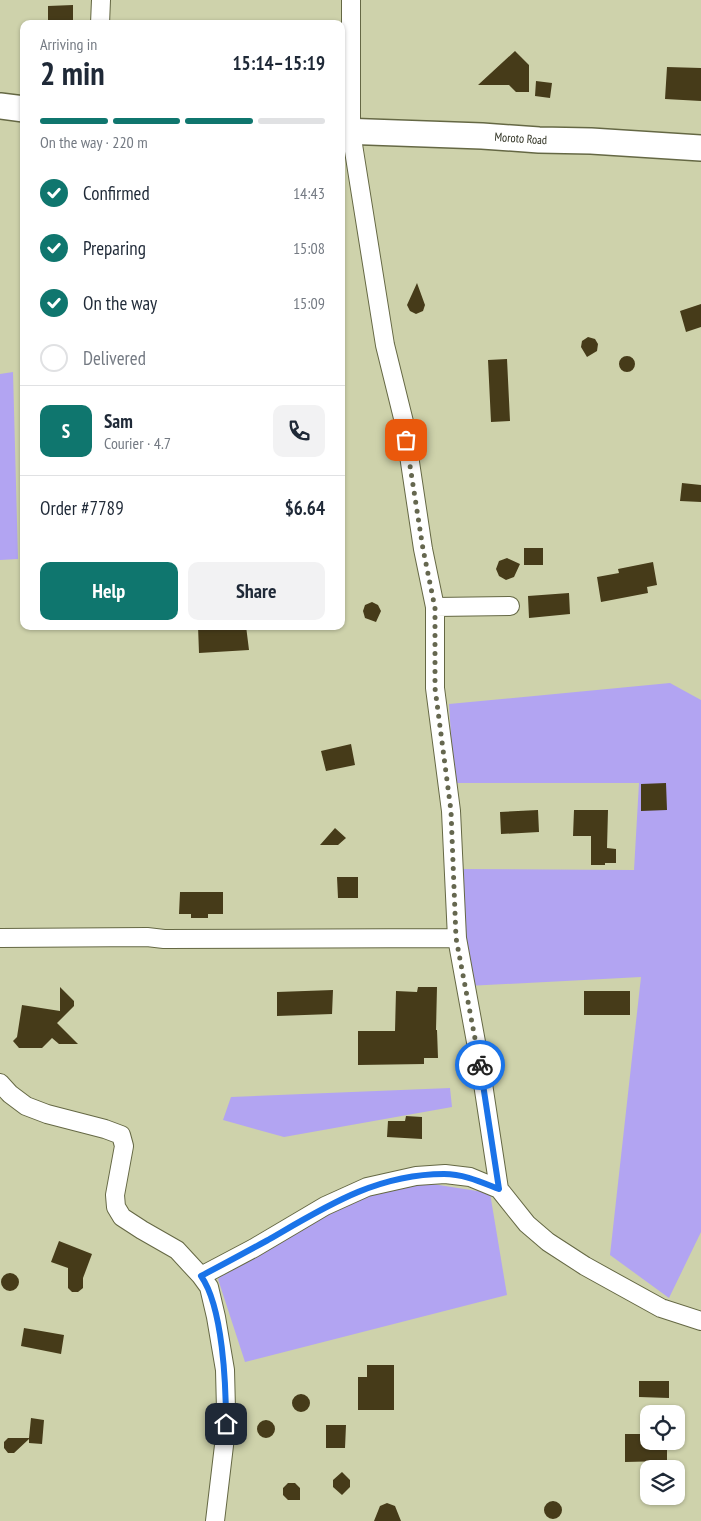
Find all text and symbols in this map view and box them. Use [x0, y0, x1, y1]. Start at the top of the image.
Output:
text: Arriving in [40, 34, 97, 54]
text: 15:14–15:19 [232, 51, 325, 75]
text: 2 min [40, 52, 105, 94]
street label: Moroto Road [494, 129, 547, 147]
text: On the way · 220 m [40, 132, 148, 152]
icon: check [40, 179, 68, 207]
text: Confirmed [83, 181, 150, 205]
text: 14:43 [293, 183, 325, 203]
icon: check [40, 234, 68, 262]
text: Preparing [83, 236, 146, 260]
text: 15:08 [293, 238, 325, 258]
icon: check [40, 289, 68, 317]
text: On the way [83, 291, 157, 315]
text: 15:09 [293, 293, 325, 313]
text: Delivered [83, 346, 146, 370]
button: phone [273, 405, 325, 457]
text: Sam [104, 409, 133, 433]
text: S [62, 419, 70, 443]
pin [385, 419, 427, 461]
icon: bag [392, 426, 420, 454]
text: Courier · 4.7 [104, 433, 171, 453]
text: Order #7789 [40, 496, 124, 520]
text: $6.64 [285, 496, 325, 520]
button: Help [40, 562, 178, 620]
button: Share [188, 562, 325, 620]
courier [455, 1040, 505, 1090]
icon: bike [466, 1051, 494, 1079]
pin [205, 1403, 247, 1445]
map controls [640, 1405, 685, 1505]
button: locate [640, 1405, 685, 1450]
icon: home [212, 1410, 240, 1438]
button: layers [640, 1460, 685, 1505]

